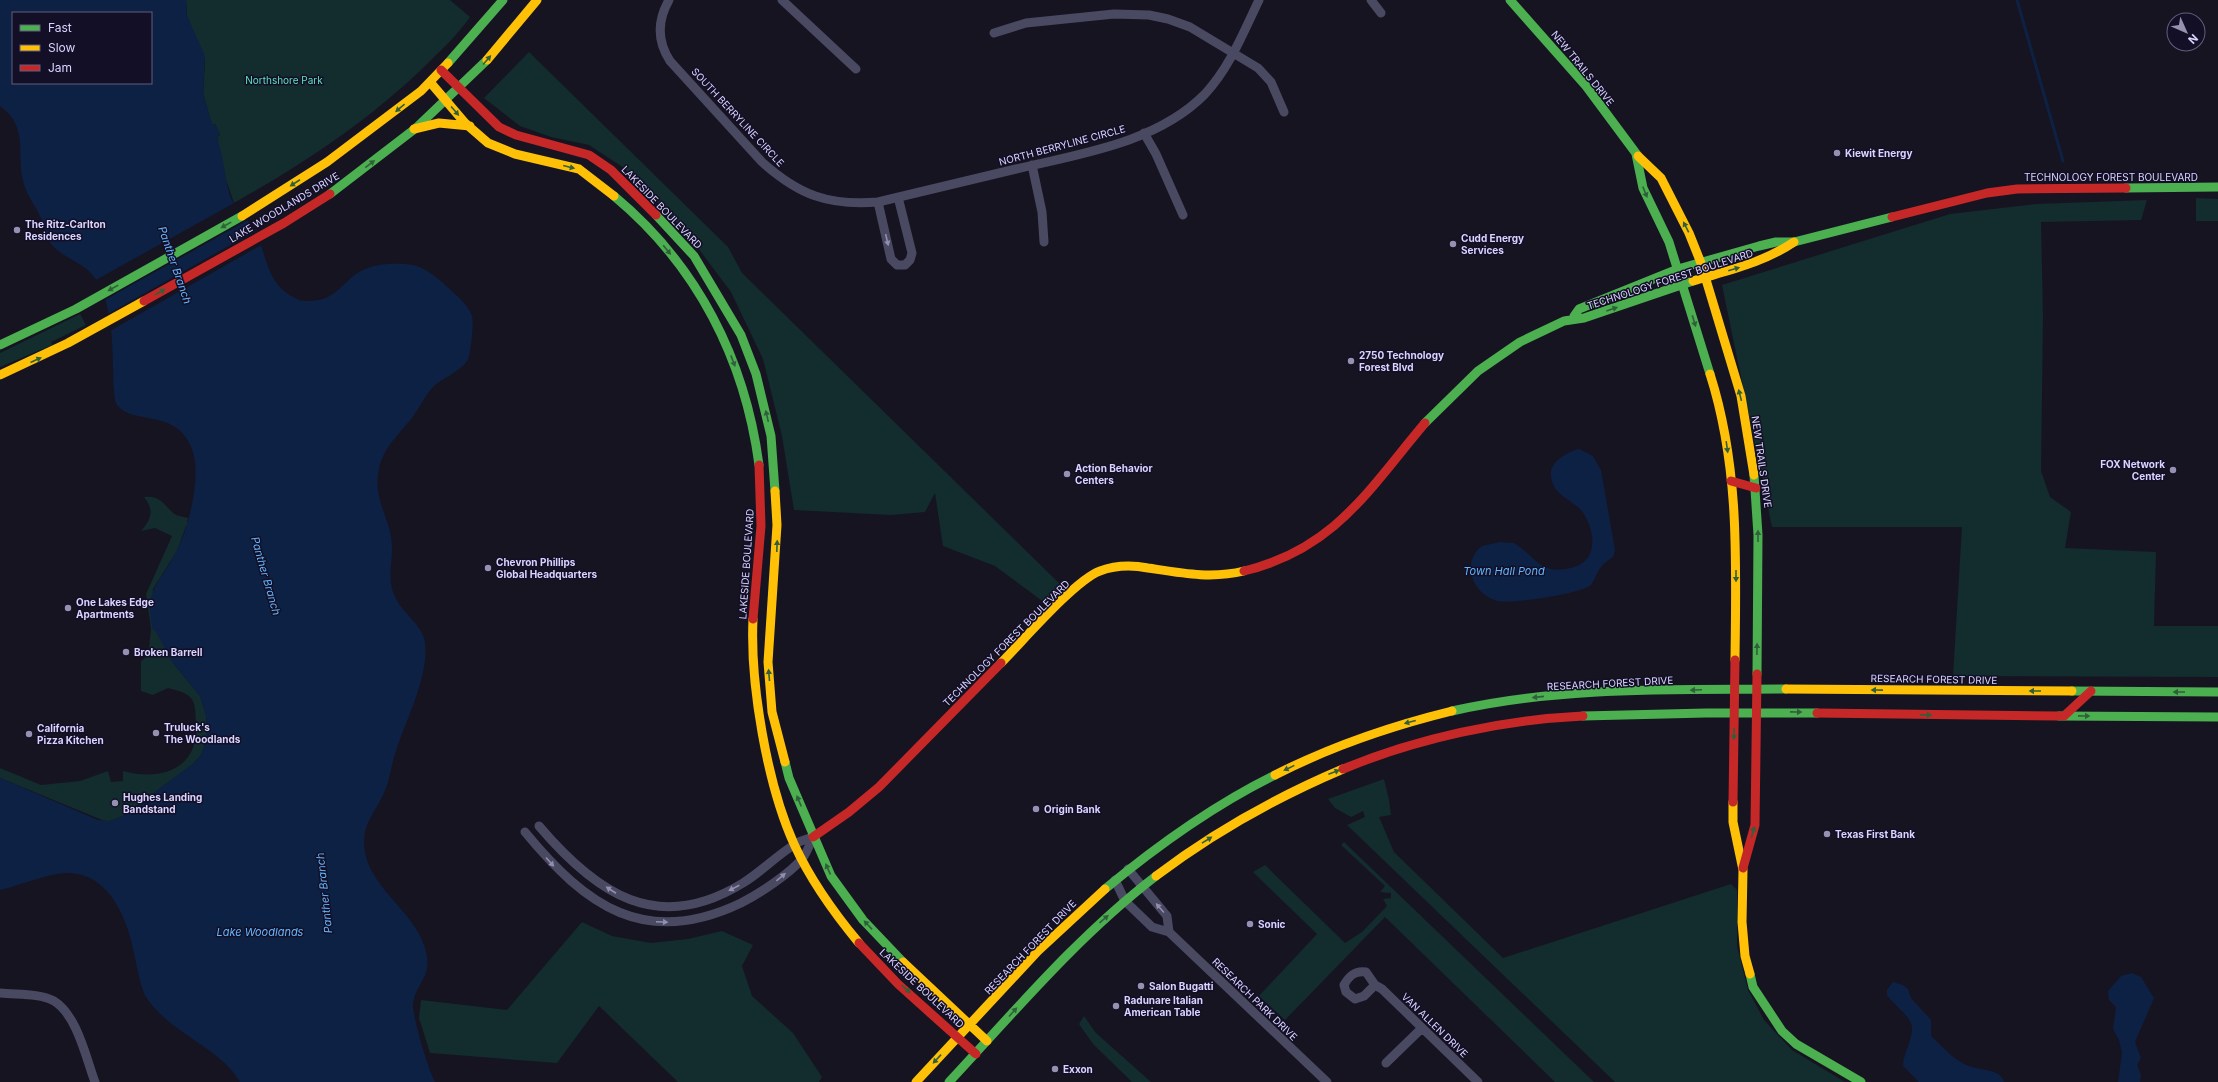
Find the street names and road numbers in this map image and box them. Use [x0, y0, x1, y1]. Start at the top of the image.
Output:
street label: NEW TRAILS DRIVE [1549, 28, 1617, 108]
street label: SOUTH BERRYLINE CIRCLE [689, 65, 787, 169]
street label: NORTH BERRYLINE CIRCLE [997, 122, 1127, 168]
street label: LAKESIDE BOULEVARD [619, 163, 705, 251]
street label: LAKE WOODLANDS DRIVE [227, 169, 341, 245]
street label: TECHNOLOGY FOREST BOULEVARD [2024, 171, 2198, 183]
street label: TECHNOLOGY FOREST BOULEVARD [1585, 246, 1755, 312]
street label: NEW TRAILS DRIVE [1750, 415, 1774, 509]
street label: LAKESIDE BOULEVARD [736, 508, 756, 620]
street label: TECHNOLOGY FOREST BOULEVARD [940, 577, 1072, 709]
street label: RESEARCH FOREST DRIVE [1871, 672, 1997, 686]
street label: RESEARCH FOREST DRIVE [1546, 674, 1674, 692]
street label: RESEARCH FOREST DRIVE [982, 897, 1078, 997]
street label: LAKESIDE BOULEVARD [878, 946, 966, 1030]
street label: RESEARCH PARK DRIVE [1210, 955, 1300, 1043]
street label: VAN ALLEN DRIVE [1399, 990, 1471, 1060]

